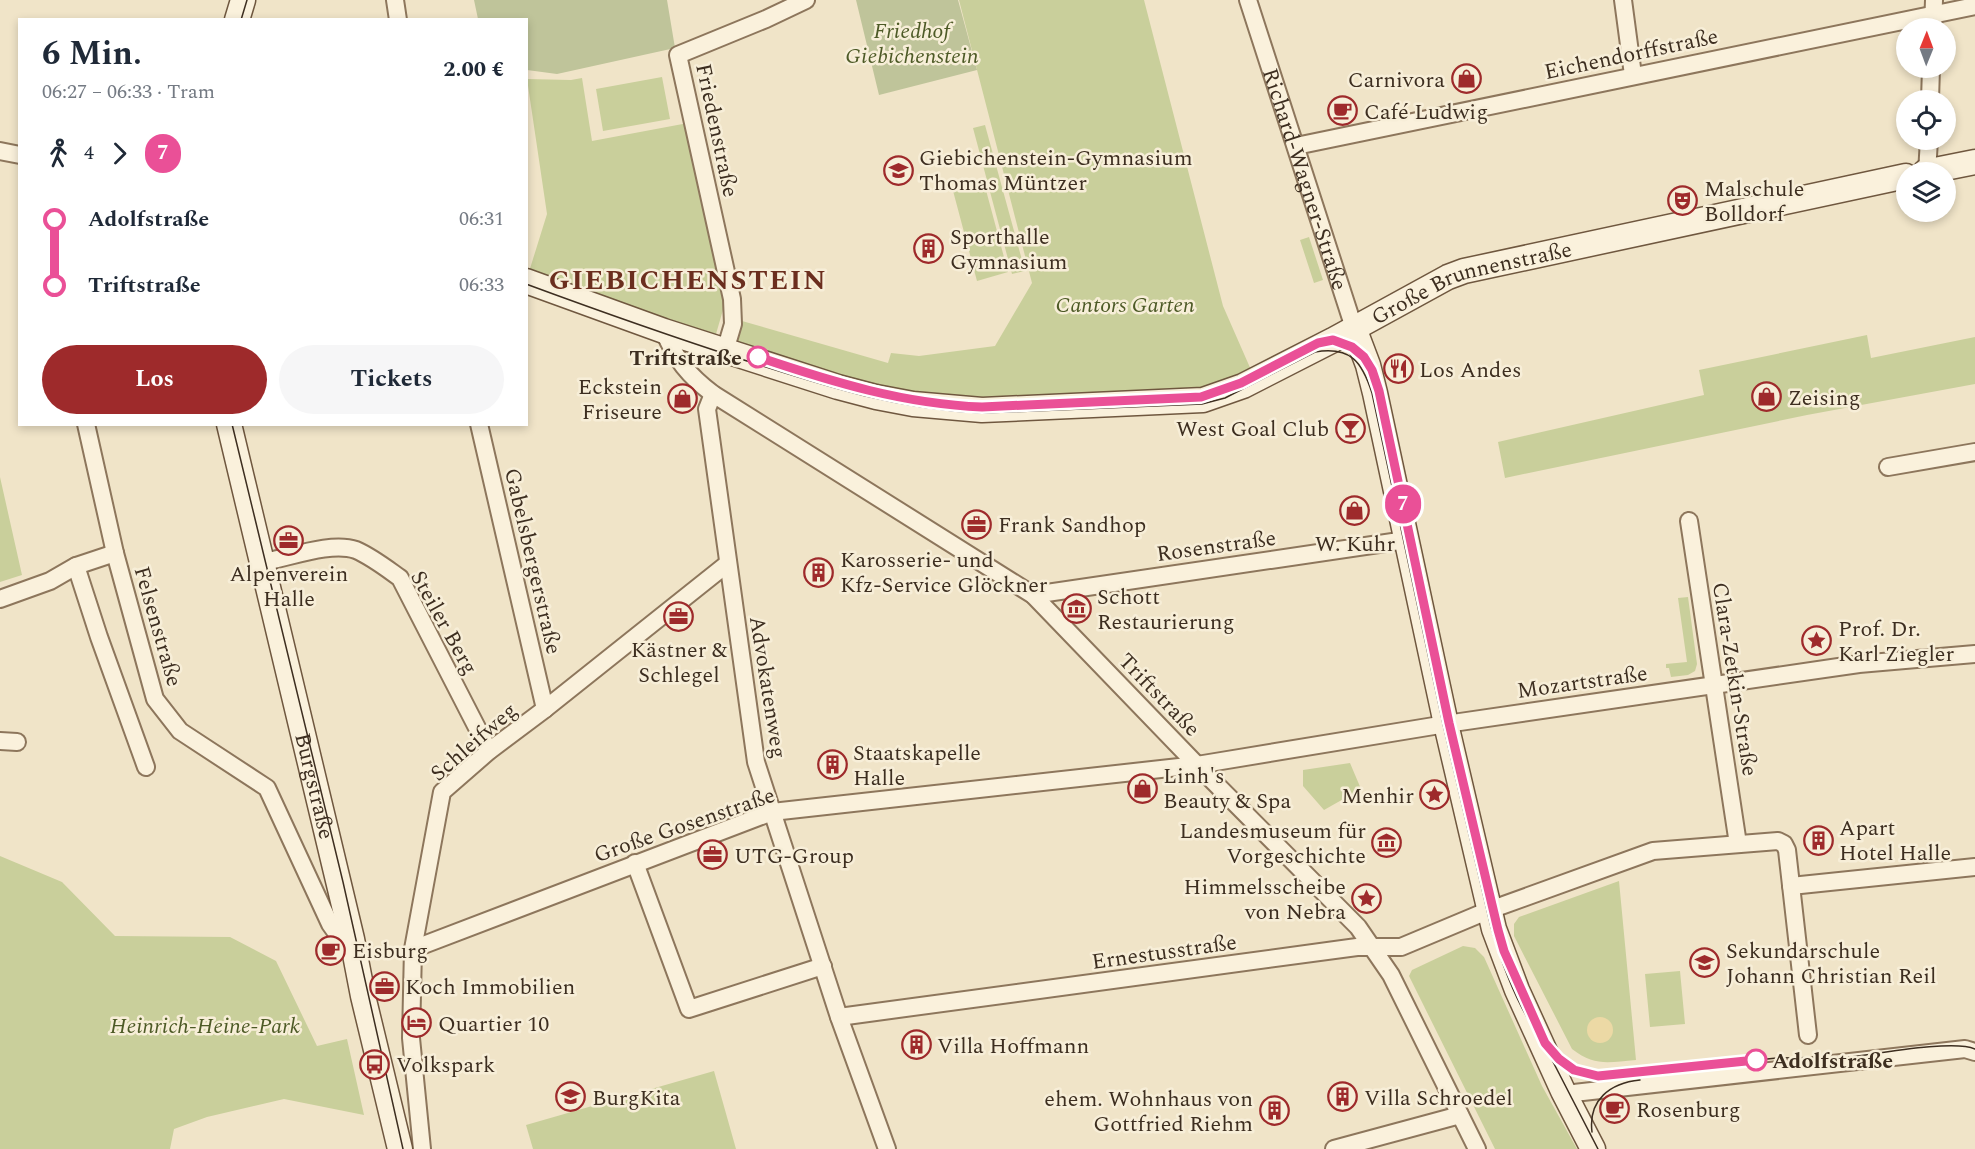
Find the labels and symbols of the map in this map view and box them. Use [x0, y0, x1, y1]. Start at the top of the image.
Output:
park label: Friedhof Giebichenstein [845, 15, 979, 73]
north arrow [1896, 18, 1956, 78]
street label: Eichendorffstraße [1541, 20, 1721, 89]
street label: Friedenstraße [686, 60, 747, 200]
shop icon: Carnivora [1450, 63, 1482, 95]
street label: Richard-Wagner-Straße [1253, 64, 1356, 295]
place label: Carnivora [1348, 64, 1445, 97]
cafe icon: Café Ludwig [1327, 95, 1359, 127]
place label: Café Ludwig [1364, 96, 1488, 129]
place label: Giebichenstein-Gymnasium Thomas Müntzer [919, 142, 1193, 200]
school or university icon: Giebichenstein-Gymnasium Thomas Müntzer [882, 154, 914, 186]
place label: Malschule Bolldorf [1704, 173, 1805, 231]
theatre icon: Malschule Bolldorf [1667, 185, 1699, 217]
place label: Sporthalle Gymnasium [950, 221, 1068, 279]
building icon: Sporthalle Gymnasium [913, 233, 945, 265]
street label: Große Brunnenstraße [1365, 233, 1575, 334]
district label: GIEBICHENSTEIN [549, 259, 827, 302]
park label: Cantors Garten [1055, 289, 1195, 322]
place label: Triftstraße [629, 342, 742, 375]
marker: Triftstraße [747, 346, 769, 368]
restaurant icon: Los Andes [1382, 353, 1414, 385]
place label: Los Andes [1419, 354, 1522, 387]
place label: Eckstein Friseure [578, 371, 662, 429]
shop icon: Zeising [1751, 381, 1783, 413]
place label: Zeising [1788, 382, 1860, 415]
shop icon: Eckstein Friseure [667, 383, 699, 415]
bar icon: West Goal Club [1334, 412, 1366, 444]
place label: West Goal Club [1176, 413, 1329, 446]
street label: Gabelsbergerstraße [495, 465, 570, 658]
line badge: 7 [1384, 484, 1422, 524]
shop icon: W. Kuhr [1339, 495, 1371, 527]
office icon: Frank Sandhop [961, 508, 993, 540]
place label: Frank Sandhop [998, 509, 1146, 542]
street label: Rosenstraße [1154, 522, 1278, 571]
office icon: Alpenverein Halle [273, 525, 305, 557]
place label: W. Kuhr [1315, 528, 1395, 561]
place label: Karosserie- und Kfz-Service Glöckner [840, 544, 1048, 602]
building icon: Karosserie- und Kfz-Service Glöckner [803, 556, 835, 588]
place label: Alpenverein Halle [230, 558, 348, 616]
street label: Felsenstraße [125, 562, 190, 690]
street label: Steiler Berg [401, 565, 486, 681]
street label: Clara-Zetkin-Straße [1703, 580, 1766, 779]
place label: Schott Restaurierung [1097, 581, 1234, 639]
museum icon: Schott Restaurierung [1060, 593, 1092, 625]
office icon: Kästner & Schlegel [663, 601, 695, 633]
place label: Prof. Dr. Karl Ziegler [1838, 613, 1954, 671]
street label: Advokatenweg [740, 614, 795, 761]
place icon: Prof. Dr. Karl Ziegler [1801, 625, 1833, 657]
place label: Kästner & Schlegel [631, 634, 728, 692]
street label: Triftstraße [1110, 645, 1208, 745]
street label: Mozartstraße [1515, 657, 1650, 708]
street label: Schleifweg [423, 695, 525, 789]
street label: Burgstraße [285, 730, 343, 843]
place label: Staatskapelle Halle [853, 737, 981, 795]
building icon: Staatskapelle Halle [816, 749, 848, 781]
place label: Linh's Beauty & Spa [1163, 760, 1291, 818]
shop icon: Linh's Beauty & Spa [1126, 772, 1158, 804]
street label: Große Gosenstraße [589, 779, 780, 872]
place icon: Menhir [1419, 779, 1451, 811]
place label: Menhir [1341, 780, 1414, 813]
place label: Apart Hotel Halle [1839, 812, 1951, 870]
place label: Landesmuseum für Vorgeschichte [1179, 815, 1366, 873]
building icon: Apart Hotel Halle [1802, 824, 1834, 856]
museum icon: Landesmuseum für Vorgeschichte [1371, 827, 1403, 859]
office icon: UTG-Group [697, 839, 729, 871]
place label: UTG-Group [734, 840, 854, 873]
place label: Himmelsscheibe von Nebra [1184, 871, 1346, 929]
place icon: Himmelsscheibe von Nebra [1351, 883, 1383, 915]
street label: Ernestusstraße [1090, 926, 1239, 979]
cafe icon: Eisburg [315, 934, 347, 966]
place label: Eisburg [352, 935, 428, 968]
place label: Sekundarschule Johann Christian Reil [1726, 935, 1937, 993]
school or university icon: Sekundarschule Johann Christian Reil [1689, 947, 1721, 979]
office icon: Koch Immobilien [368, 970, 400, 1002]
place label: Koch Immobilien [405, 971, 575, 1004]
hotel icon: Quartier 10 [401, 1007, 433, 1039]
place label: Quartier 10 [438, 1008, 549, 1041]
park label: Heinrich-Heine-Park [110, 1010, 300, 1043]
building icon: Villa Hoffmann [900, 1029, 932, 1061]
place label: Villa Hoffmann [937, 1030, 1089, 1063]
place label: Adolfstraße [1772, 1045, 1893, 1078]
bus stop icon: Volkspark [359, 1048, 391, 1080]
place label: Volkspark [396, 1049, 495, 1082]
marker: Adolfstraße [1745, 1049, 1767, 1071]
school or university icon: BurgKita [555, 1081, 587, 1113]
building icon: Villa Schroedel [1327, 1081, 1359, 1113]
place label: BurgKita [592, 1082, 681, 1115]
place label: Villa Schroedel [1364, 1082, 1513, 1115]
place label: ehem. Wohnhaus von Gottfried Riehm [1044, 1083, 1253, 1141]
cafe icon: Rosenburg [1599, 1093, 1631, 1125]
place label: Rosenburg [1636, 1094, 1741, 1127]
building icon: ehem. Wohnhaus von Gottfried Riehm [1258, 1095, 1290, 1127]

